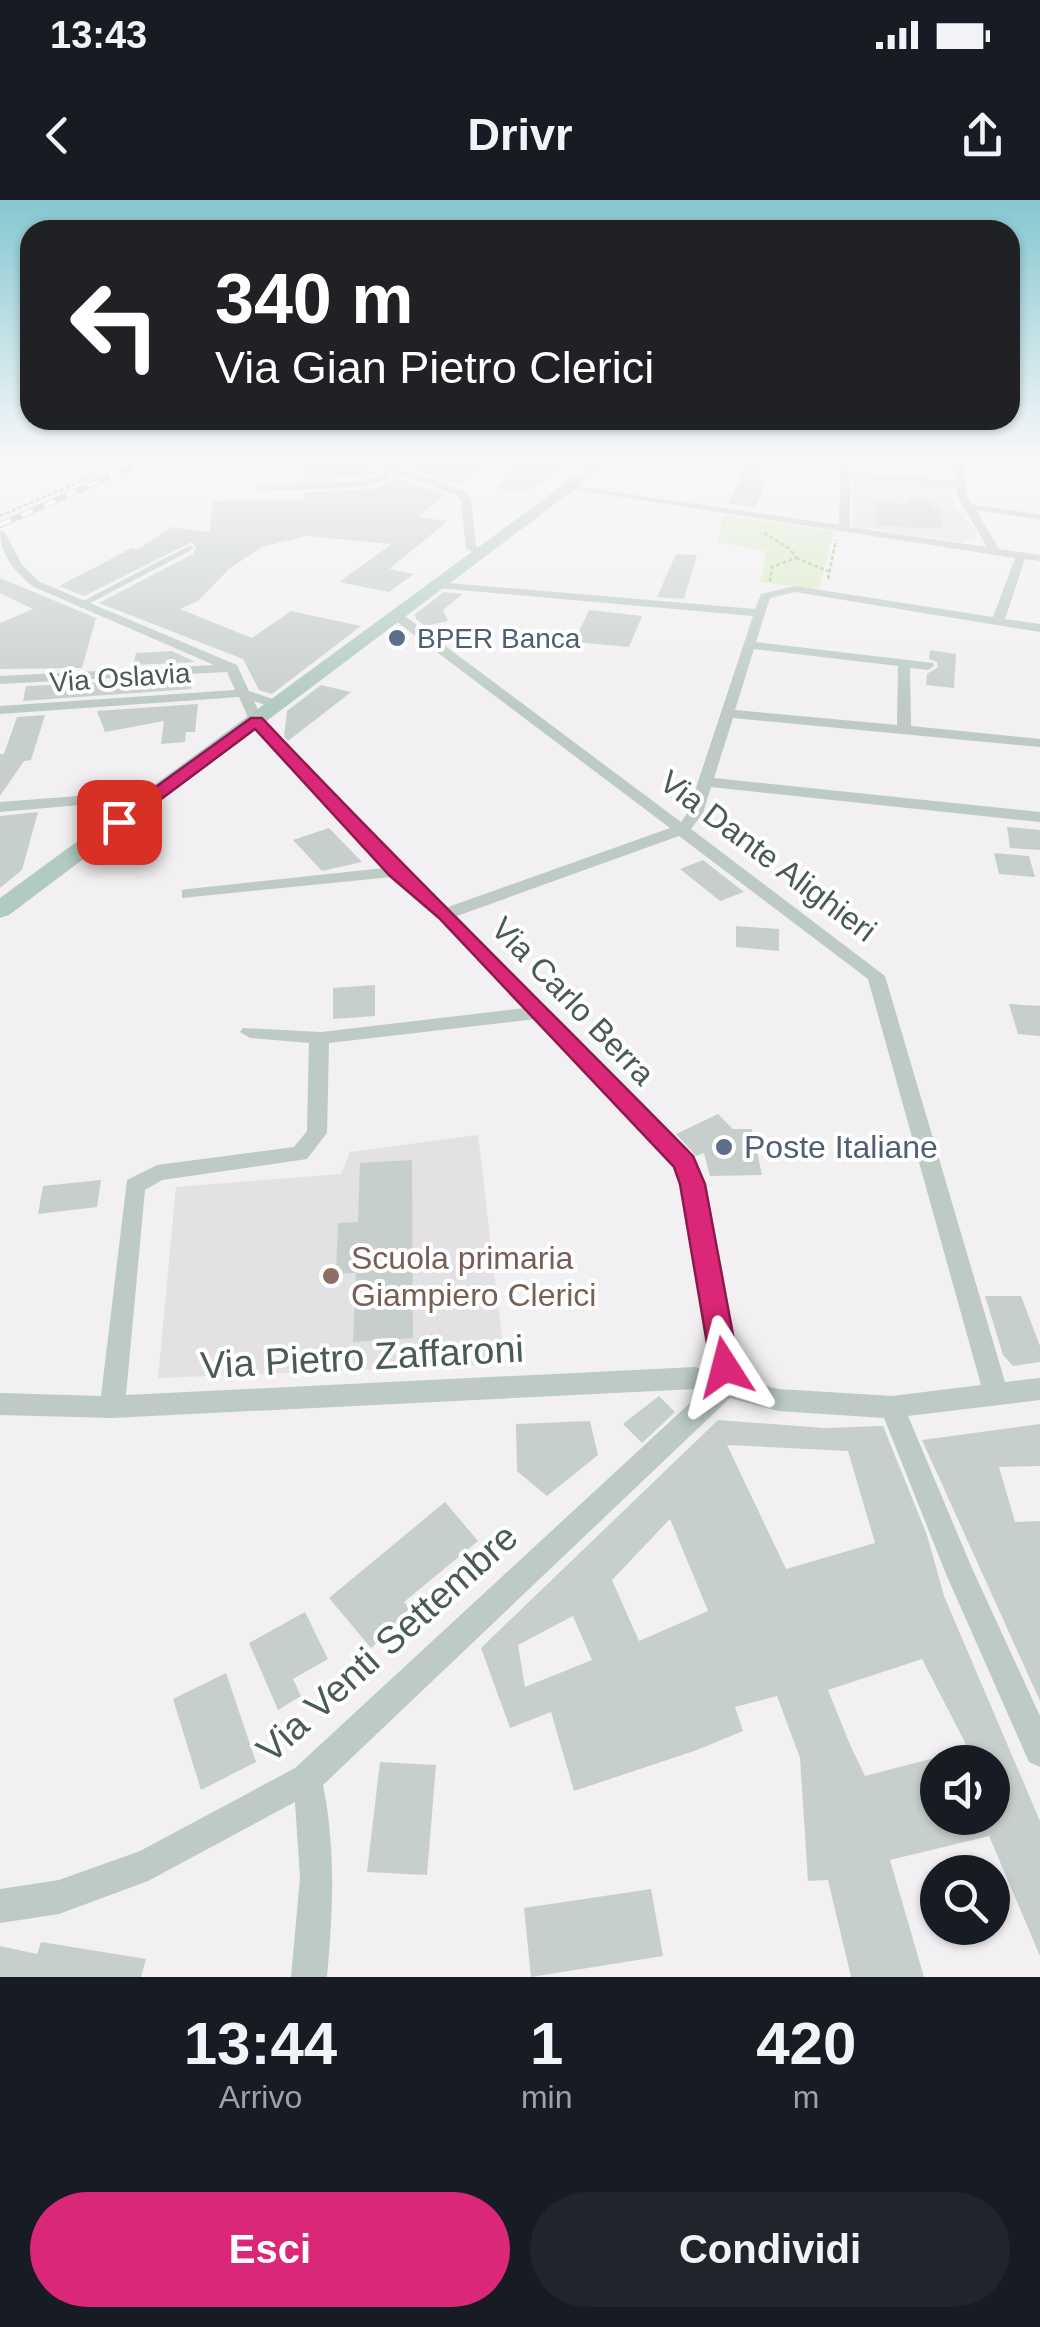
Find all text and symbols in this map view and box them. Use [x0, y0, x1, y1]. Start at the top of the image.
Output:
text: 13:43 [50, 14, 147, 56]
icon: back [30, 108, 85, 163]
icon: share [955, 108, 1010, 163]
text: Drivr [467, 109, 573, 160]
icon: left [50, 260, 180, 390]
text: 340 m [215, 260, 413, 338]
text: Via Gian Pietro Clerici [215, 342, 654, 393]
place label: BPER Banca [417, 623, 581, 654]
marker: BPER Banca [386, 627, 408, 649]
street label: Via Oslavia [49, 657, 192, 698]
street label: Via Dante Alighieri [653, 763, 883, 949]
pin [77, 780, 162, 865]
icon: arrive [92, 795, 147, 850]
street label: Via Carlo Berra [484, 910, 662, 1092]
place label: Poste Italiane [744, 1129, 938, 1165]
marker: Poste Italiane [713, 1136, 735, 1158]
place label: Scuola primaria Giampiero Clerici [351, 1240, 596, 1313]
marker: Scuola primaria Giampiero Clerici [320, 1265, 342, 1287]
position arrow [673, 1315, 777, 1419]
street label: Via Pietro Zaffaroni [199, 1328, 525, 1386]
street label: Via Venti Settembre [248, 1515, 526, 1771]
map controls [920, 1745, 1010, 1945]
button: sound [920, 1745, 1010, 1835]
button: search [920, 1855, 1010, 1945]
text: 13:44 [184, 2010, 337, 2077]
text: 1 [530, 2010, 563, 2077]
text: 420 [756, 2010, 856, 2077]
text: Arrivo [219, 2079, 302, 2115]
text: min [521, 2079, 572, 2115]
text: m [793, 2079, 820, 2115]
button: Esci [30, 2192, 510, 2307]
button: Condividi [530, 2192, 1010, 2307]

